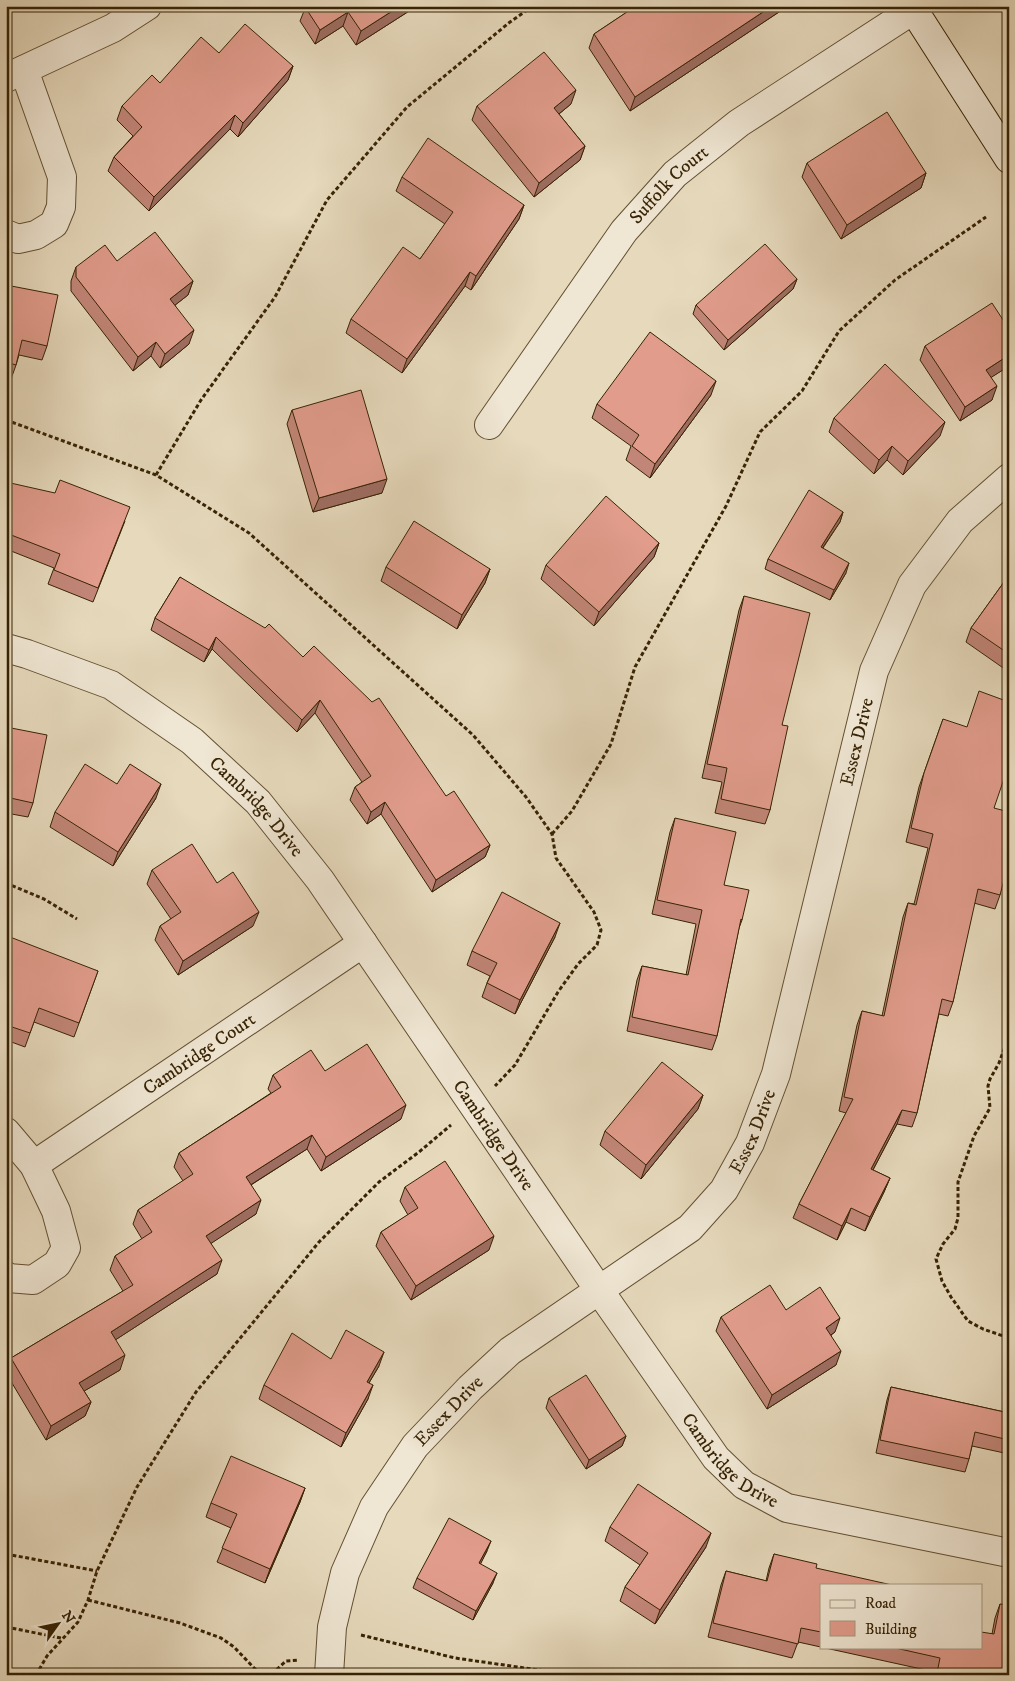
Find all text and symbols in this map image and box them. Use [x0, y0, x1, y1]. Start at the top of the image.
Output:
street label: Suffolk Court [624, 140, 713, 229]
street label: Essex Drive [835, 695, 879, 788]
street label: Cambridge Drive [205, 751, 309, 861]
street label: Cambridge Court [138, 1008, 260, 1100]
street label: Cambridge Drive [448, 1075, 539, 1195]
street label: Essex Drive [724, 1086, 781, 1178]
street label: Essex Drive [409, 1370, 488, 1451]
street label: Cambridge Drive [677, 1408, 783, 1513]
legend [820, 1584, 982, 1648]
text: Road [865, 1594, 897, 1613]
north arrow [32, 1598, 82, 1648]
text: N [57, 1608, 79, 1628]
text: Building [865, 1620, 917, 1639]

